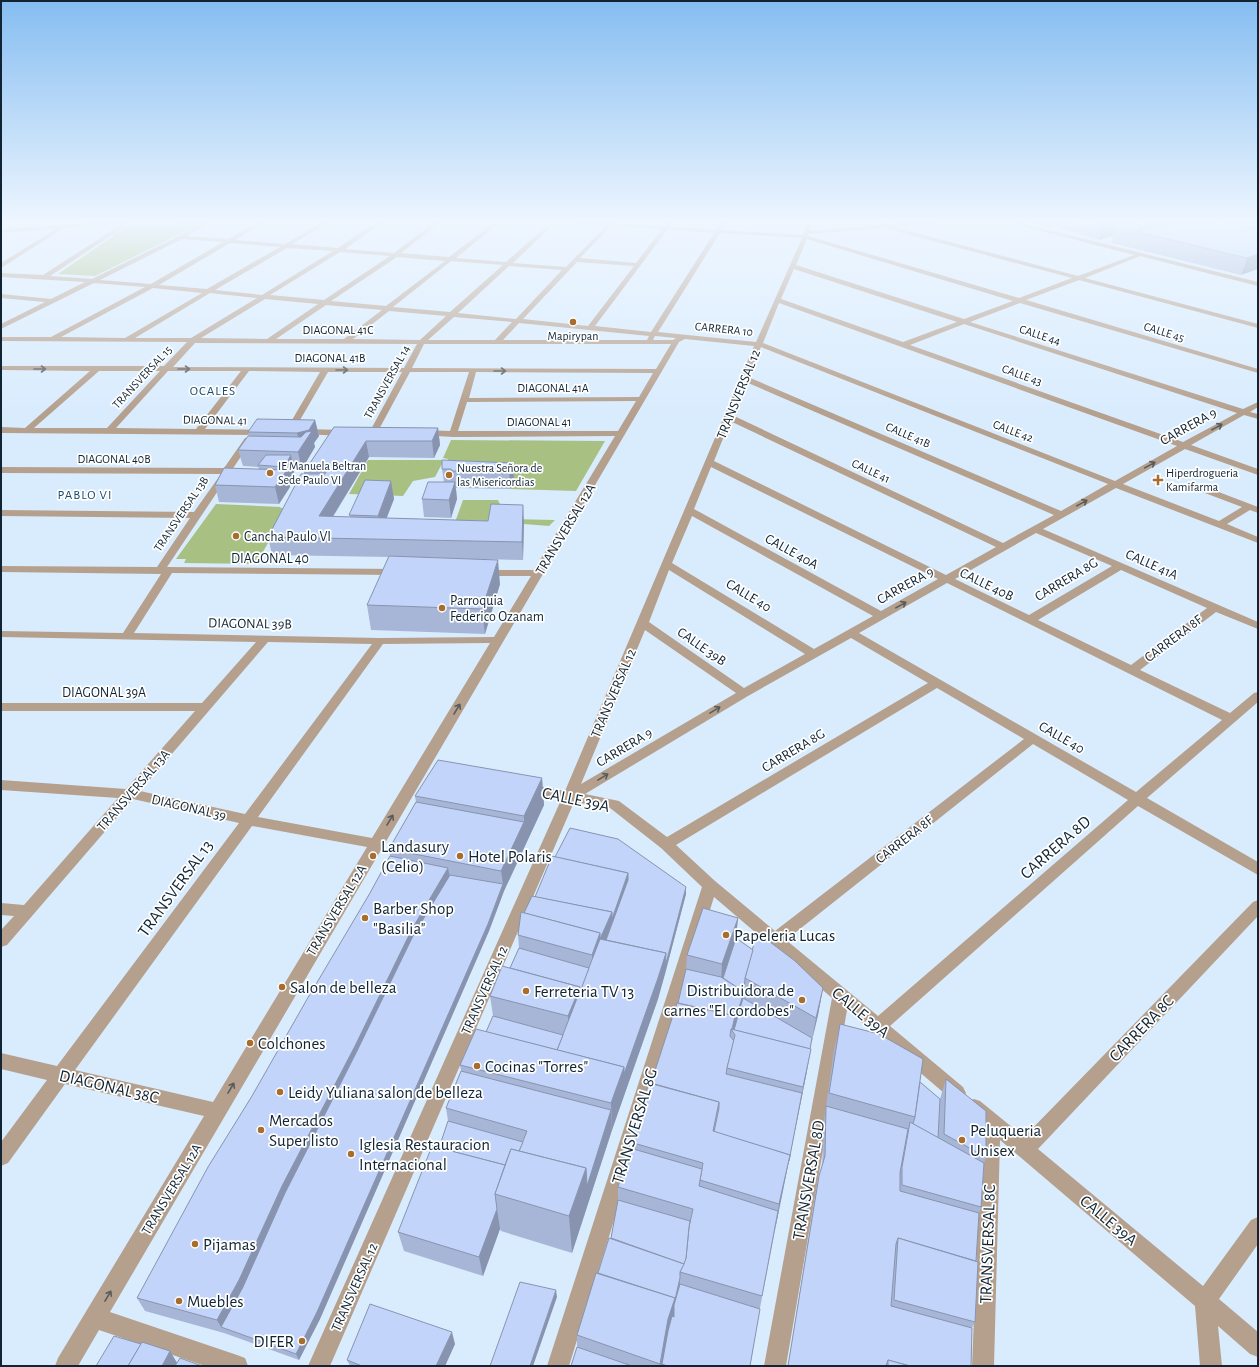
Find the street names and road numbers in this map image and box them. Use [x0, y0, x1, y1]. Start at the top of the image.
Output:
street label: CARRERA 10 [694, 320, 754, 338]
street label: CALLE 45 [1142, 320, 1186, 344]
street label: CALLE 44 [1018, 323, 1062, 347]
street label: DIAGONAL 41C [303, 324, 373, 336]
street label: TRANSVERSAL 15 [110, 343, 174, 411]
street label: TRANSVERSAL 14 [362, 343, 412, 421]
street label: TRANSVERSAL 12 [715, 348, 763, 441]
street label: DIAGONAL 41B [294, 352, 366, 364]
street label: CALLE 43 [1000, 362, 1044, 388]
street label: DIAGONAL 41A [517, 382, 589, 394]
street label: CARRERA 9 [1158, 406, 1219, 448]
street label: DIAGONAL 41 [183, 413, 247, 427]
street label: DIAGONAL 41 [507, 416, 571, 428]
street label: CALLE 42 [991, 418, 1035, 444]
street label: CALLE 41B [884, 420, 932, 450]
street label: DIAGONAL 40B [77, 453, 151, 465]
street label: CALLE 41 [850, 457, 892, 485]
street label: TRANSVERSAL 13B [152, 474, 210, 554]
street label: TRANSVERSAL 12A [533, 482, 598, 577]
street label: CALLE 40A [763, 532, 820, 572]
street label: CALLE 41A [1123, 547, 1180, 583]
street label: DIAGONAL 40 [231, 552, 309, 566]
street label: CARRERA 8G [1033, 556, 1100, 604]
street label: CARRERA 9 [875, 565, 936, 607]
street label: CALLE 40B [958, 566, 1016, 604]
street label: CALLE 40 [723, 577, 774, 615]
street label: CARRERA 8F [1142, 612, 1206, 665]
street label: DIAGONAL 39B [208, 616, 292, 632]
street label: CALLE 39B [674, 625, 728, 669]
street label: TRANSVERSAL 12 [589, 647, 639, 740]
street label: DIAGONAL 39A [62, 686, 146, 700]
street label: CALLE 40 [1036, 719, 1087, 756]
street label: CARRERA 9 [594, 726, 655, 770]
street label: CARRERA 8G [760, 727, 827, 775]
street label: TRANSVERSAL 13A [95, 747, 173, 834]
street label: CALLE 39A [541, 784, 611, 815]
street label: DIAGONAL 39 [150, 793, 227, 823]
street label: CARRERA 8D [1017, 812, 1094, 882]
street label: CARRERA 8F [873, 813, 937, 866]
street label: TRANSVERSAL 13 [135, 837, 216, 940]
street label: TRANSVERSAL 12A [304, 863, 369, 958]
street label: TRANSVERSAL 12 [459, 944, 511, 1037]
street label: CALLE 39A [829, 984, 893, 1041]
street label: CARRERA 8C [1106, 992, 1177, 1065]
street label: TRANSVERSAL 8G [609, 1066, 660, 1186]
street label: DIAGONAL 38C [58, 1067, 160, 1106]
street label: TRANSVERSAL 8D [790, 1119, 827, 1241]
street label: TRANSVERSAL 12A [139, 1142, 204, 1237]
street label: TRANSVERSAL 8C [977, 1184, 998, 1304]
street label: CALLE 39A [1077, 1192, 1141, 1249]
street label: TRANSVERSAL 12 [329, 1241, 381, 1334]

